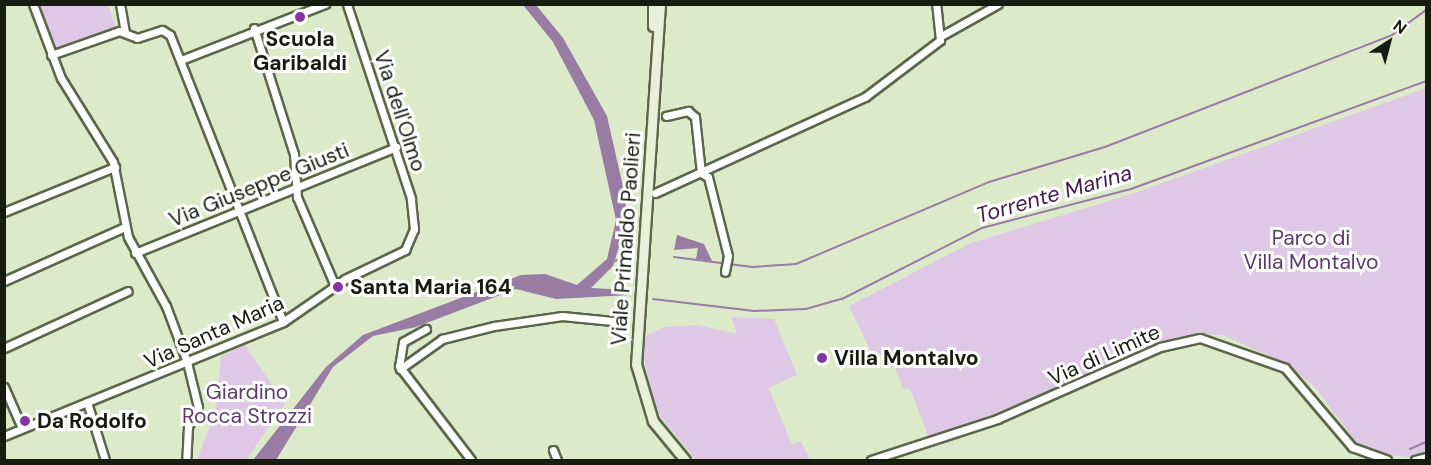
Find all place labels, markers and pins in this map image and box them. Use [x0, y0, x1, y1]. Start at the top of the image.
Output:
marker: Scuola Garibaldi [293, 10, 307, 24]
place label: Scuola Garibaldi [253, 26, 347, 76]
place label: Santa Maria 164 [350, 274, 511, 300]
marker: Santa Maria 164 [331, 280, 345, 294]
place label: Villa Montalvo [834, 345, 979, 371]
marker: Villa Montalvo [815, 351, 829, 365]
place label: Da Rodolfo [37, 408, 147, 434]
marker: Da Rodolfo [18, 414, 32, 428]

